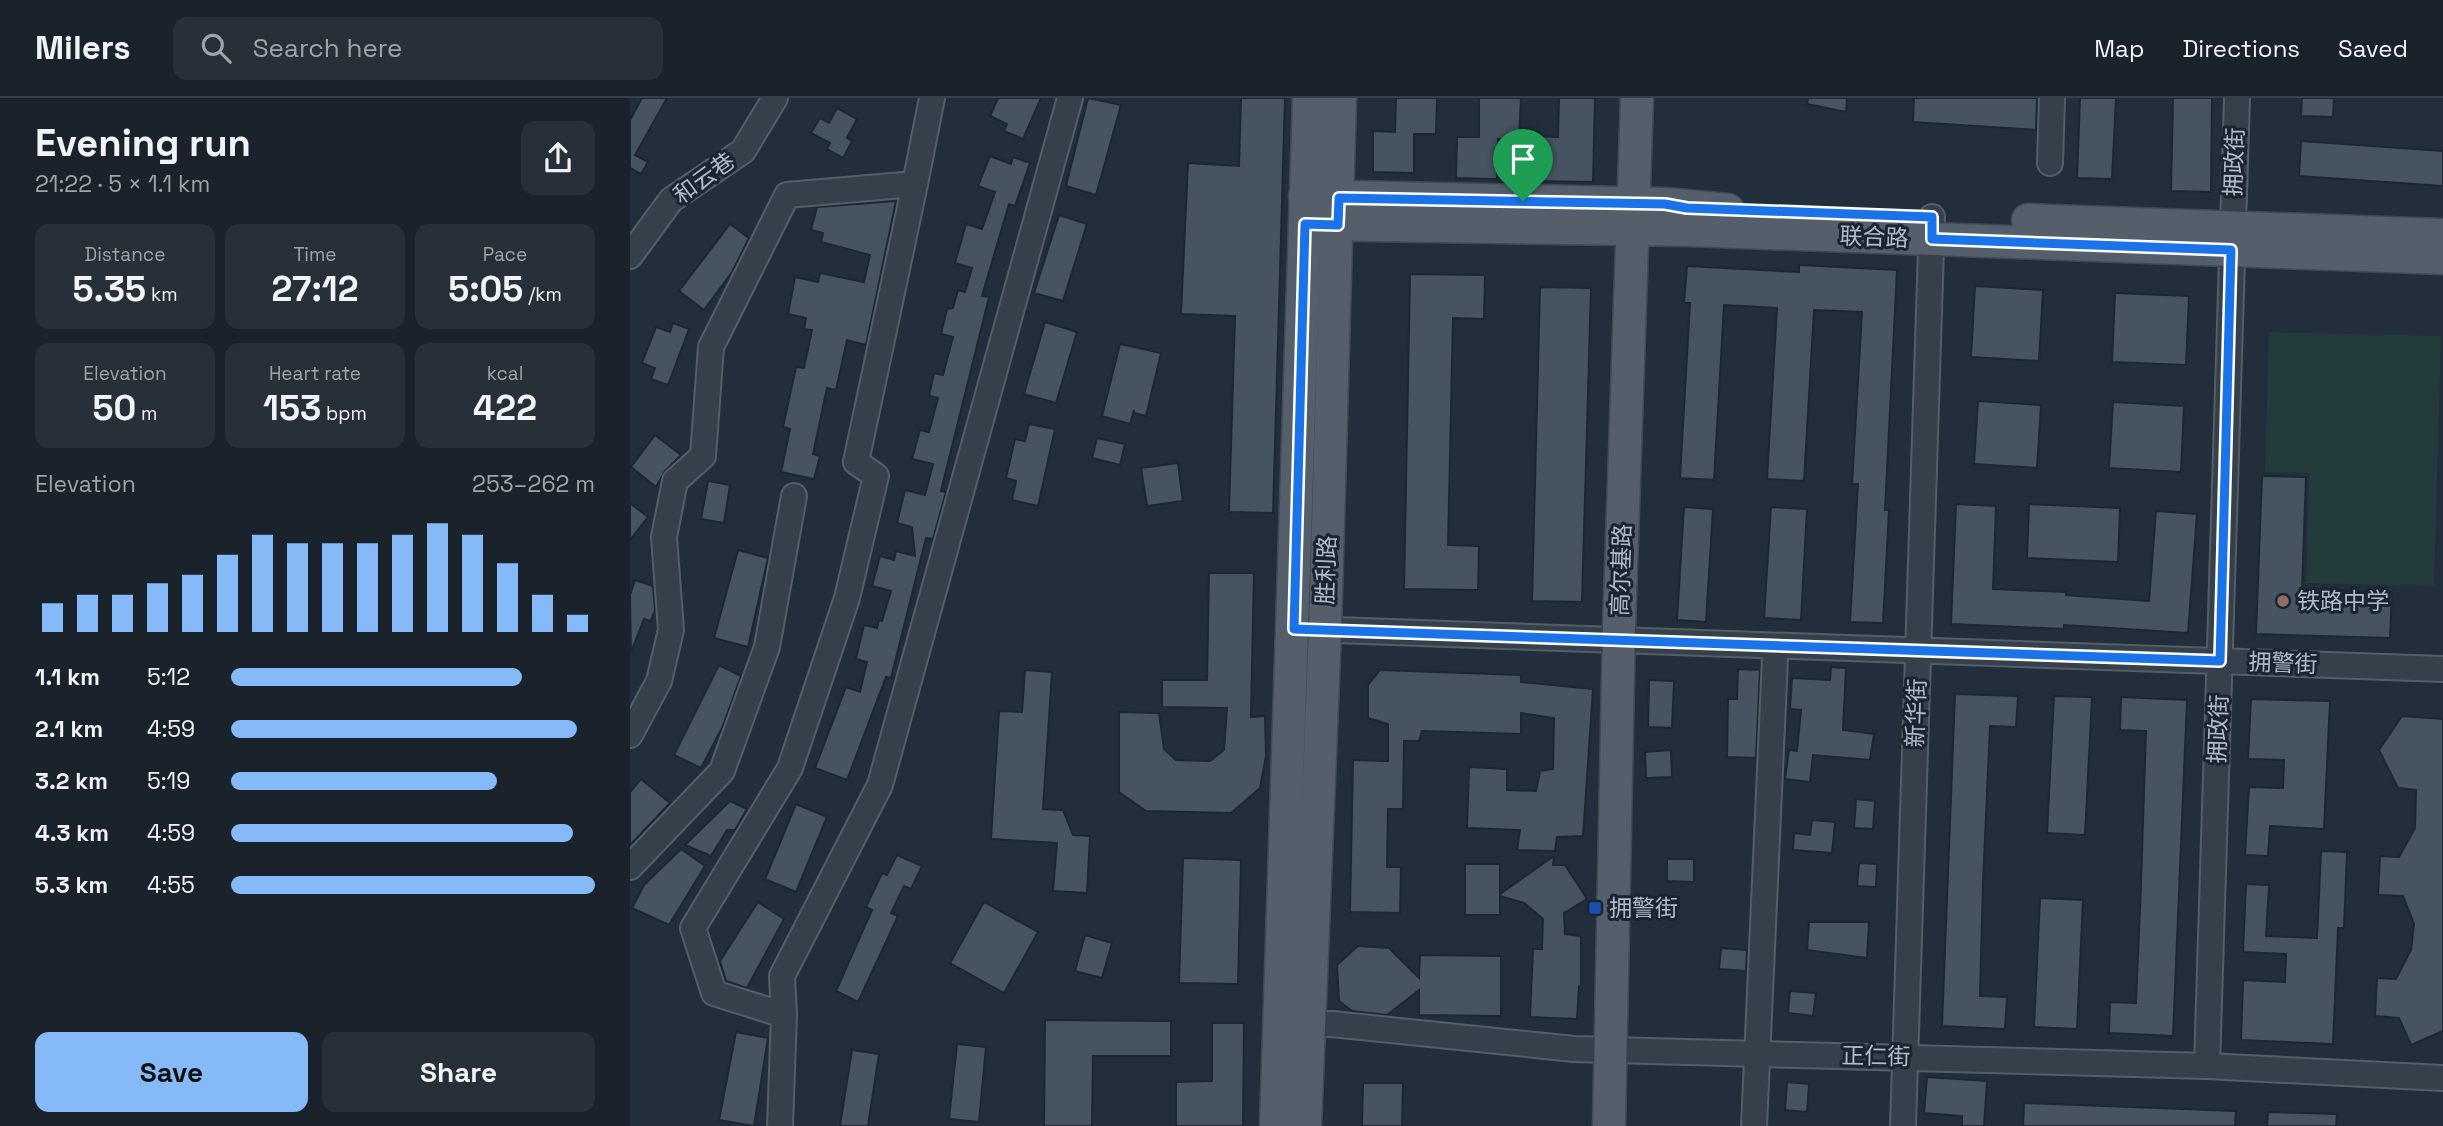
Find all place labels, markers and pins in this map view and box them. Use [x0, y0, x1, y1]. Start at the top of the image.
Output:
pin [1493, 129, 1553, 201]
place label: 铁路中学 [2297, 586, 2389, 616]
marker: 铁路中学 [2275, 593, 2291, 609]
place label: 拥警街 [1609, 893, 1678, 923]
marker: 拥警街 [1587, 900, 1603, 916]

